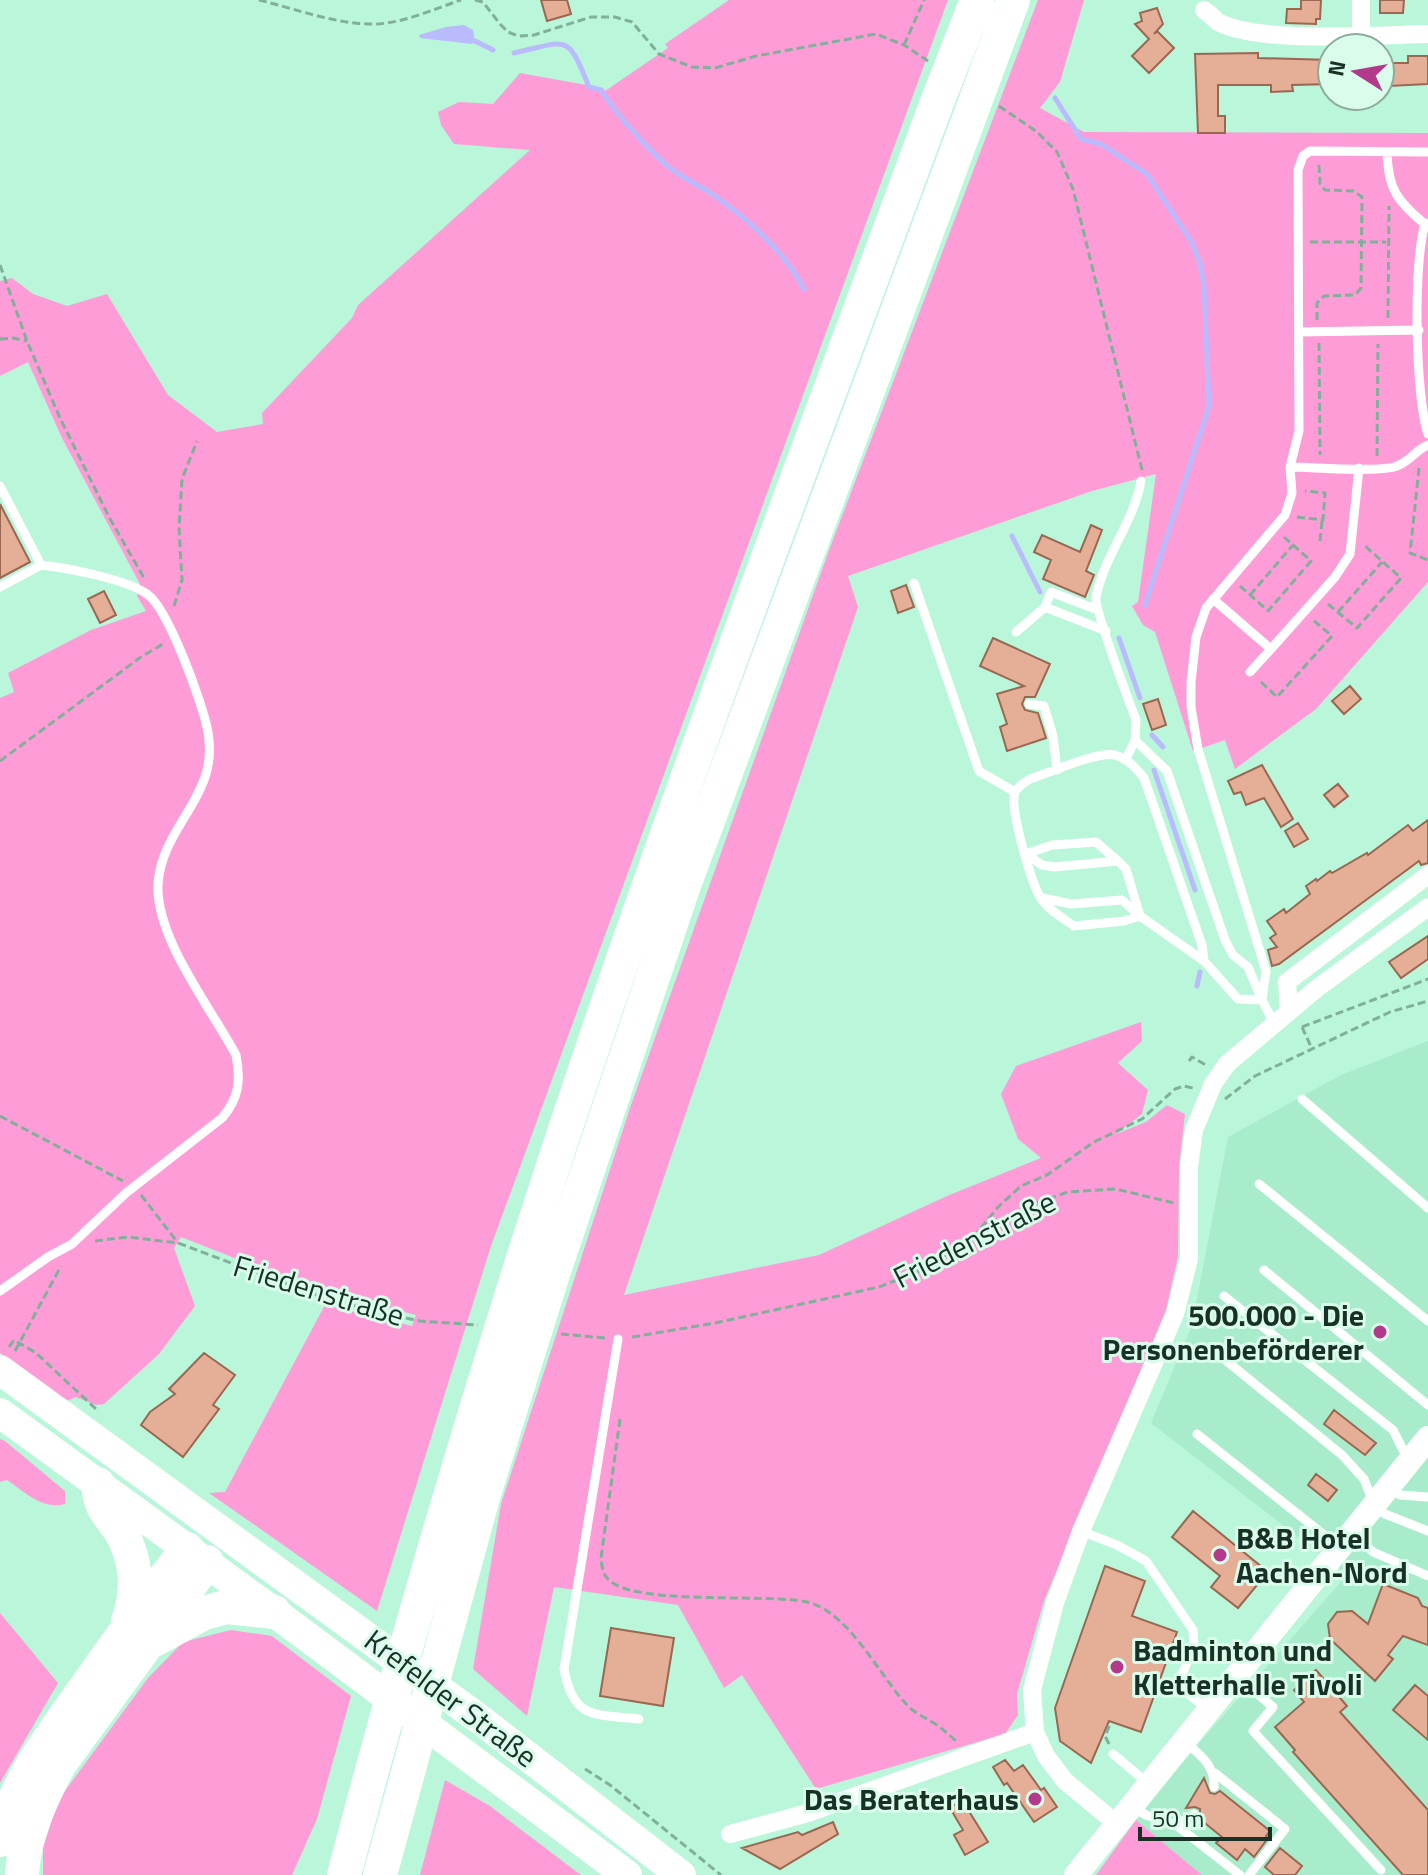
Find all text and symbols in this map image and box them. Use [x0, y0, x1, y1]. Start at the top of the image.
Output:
north arrow [1316, 32, 1396, 112]
text: N [1318, 57, 1355, 79]
street label: Friedenstraße [885, 1178, 1063, 1300]
street label: Friedenstraße [228, 1242, 410, 1338]
place label: 500.000 - Die Personenbeförderer [1103, 1292, 1364, 1372]
marker: 500.000 - Die Personenbeförderer [1371, 1323, 1389, 1341]
place label: B&B Hotel Aachen-Nord [1236, 1515, 1408, 1595]
marker: B&B Hotel Aachen-Nord [1211, 1546, 1229, 1564]
street label: Krefelder Straße [355, 1618, 547, 1778]
place label: Badminton und Kletterhalle Tivoli [1133, 1627, 1363, 1707]
marker: Badminton und Kletterhalle Tivoli [1108, 1658, 1126, 1676]
place label: Das Beraterhaus [804, 1776, 1019, 1822]
marker: Das Beraterhaus [1026, 1790, 1044, 1808]
scale bar [1140, 1791, 1270, 1841]
text: 50 m [1152, 1800, 1204, 1836]

